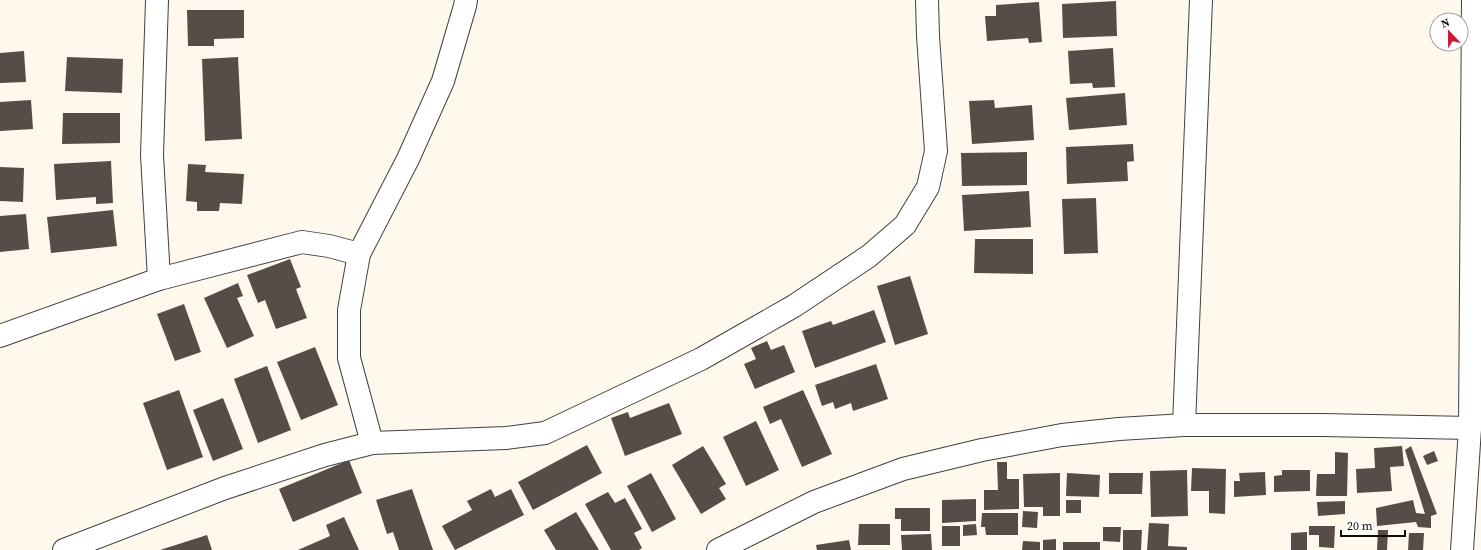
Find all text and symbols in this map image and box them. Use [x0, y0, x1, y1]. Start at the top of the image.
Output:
north arrow [1429, 12, 1469, 52]
text: N [1439, 15, 1452, 32]
scale bar [1341, 512, 1405, 538]
text: 20 m [1347, 518, 1373, 534]

